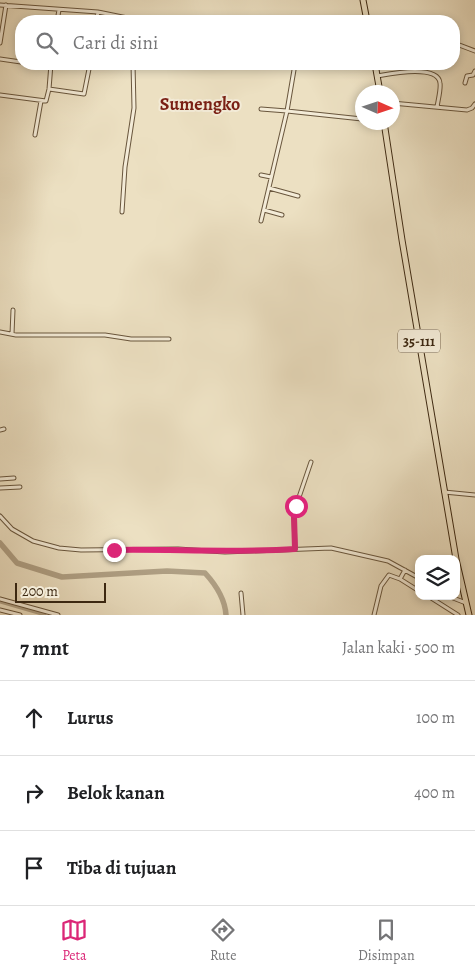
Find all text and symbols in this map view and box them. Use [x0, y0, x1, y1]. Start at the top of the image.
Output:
search box [15, 15, 460, 70]
icon: search [33, 29, 61, 57]
text: Cari di sini [73, 30, 158, 56]
north arrow [355, 85, 400, 130]
district label: Sumengko [160, 92, 240, 116]
road number: 35-111 [398, 330, 440, 352]
route start [285, 495, 308, 518]
route end [103, 539, 126, 562]
map controls [415, 555, 460, 600]
button: layers [415, 555, 460, 600]
scale bar [15, 580, 106, 603]
text: 200 m [22, 582, 58, 601]
text: 7 mnt [20, 634, 69, 662]
text: Jalan kaki · 500 m [342, 637, 455, 659]
icon: ahead [20, 704, 48, 732]
text: Lurus [67, 705, 113, 731]
text: 100 m [416, 707, 455, 729]
icon: right [20, 779, 48, 807]
text: Belok kanan [67, 780, 165, 806]
text: 400 m [414, 782, 455, 804]
icon: arrive [20, 854, 48, 882]
text: Tiba di tujuan [67, 855, 176, 881]
tab: Peta [60, 916, 88, 965]
tab: Rute [209, 916, 237, 965]
tab: Disimpan [358, 916, 415, 965]

